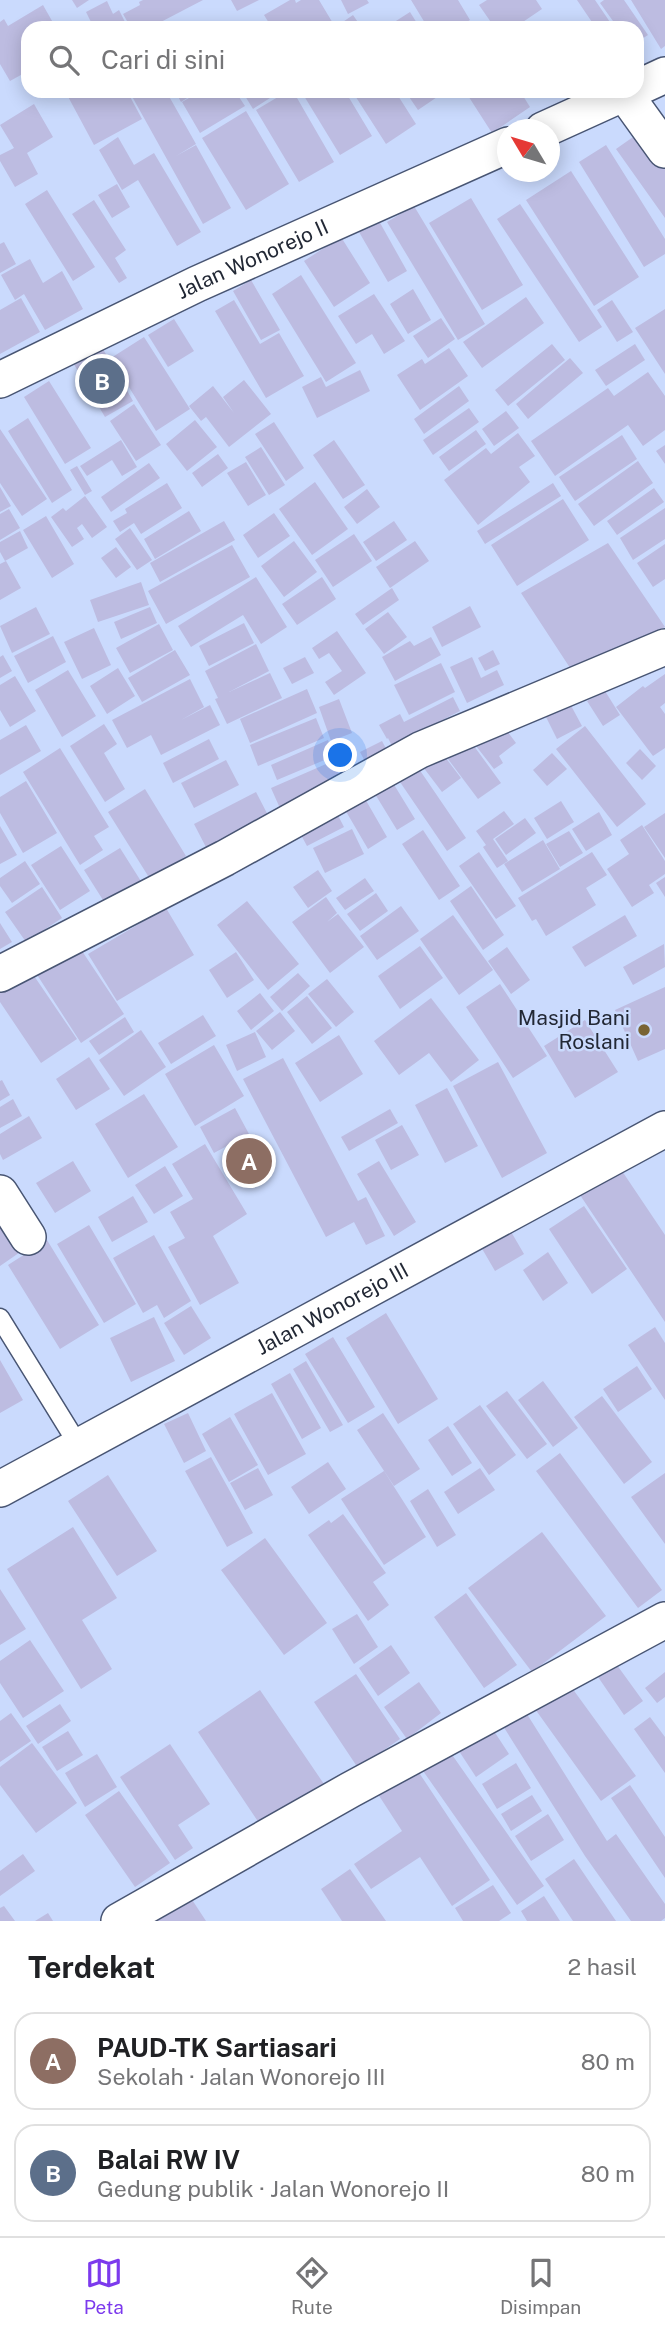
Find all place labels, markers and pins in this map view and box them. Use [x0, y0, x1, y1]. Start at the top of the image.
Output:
pin: B [79, 355, 125, 407]
place label: Masjid Bani Roslani [518, 1005, 630, 1054]
marker: Masjid Bani Roslani [636, 1022, 652, 1038]
pin: A [226, 1135, 272, 1187]

